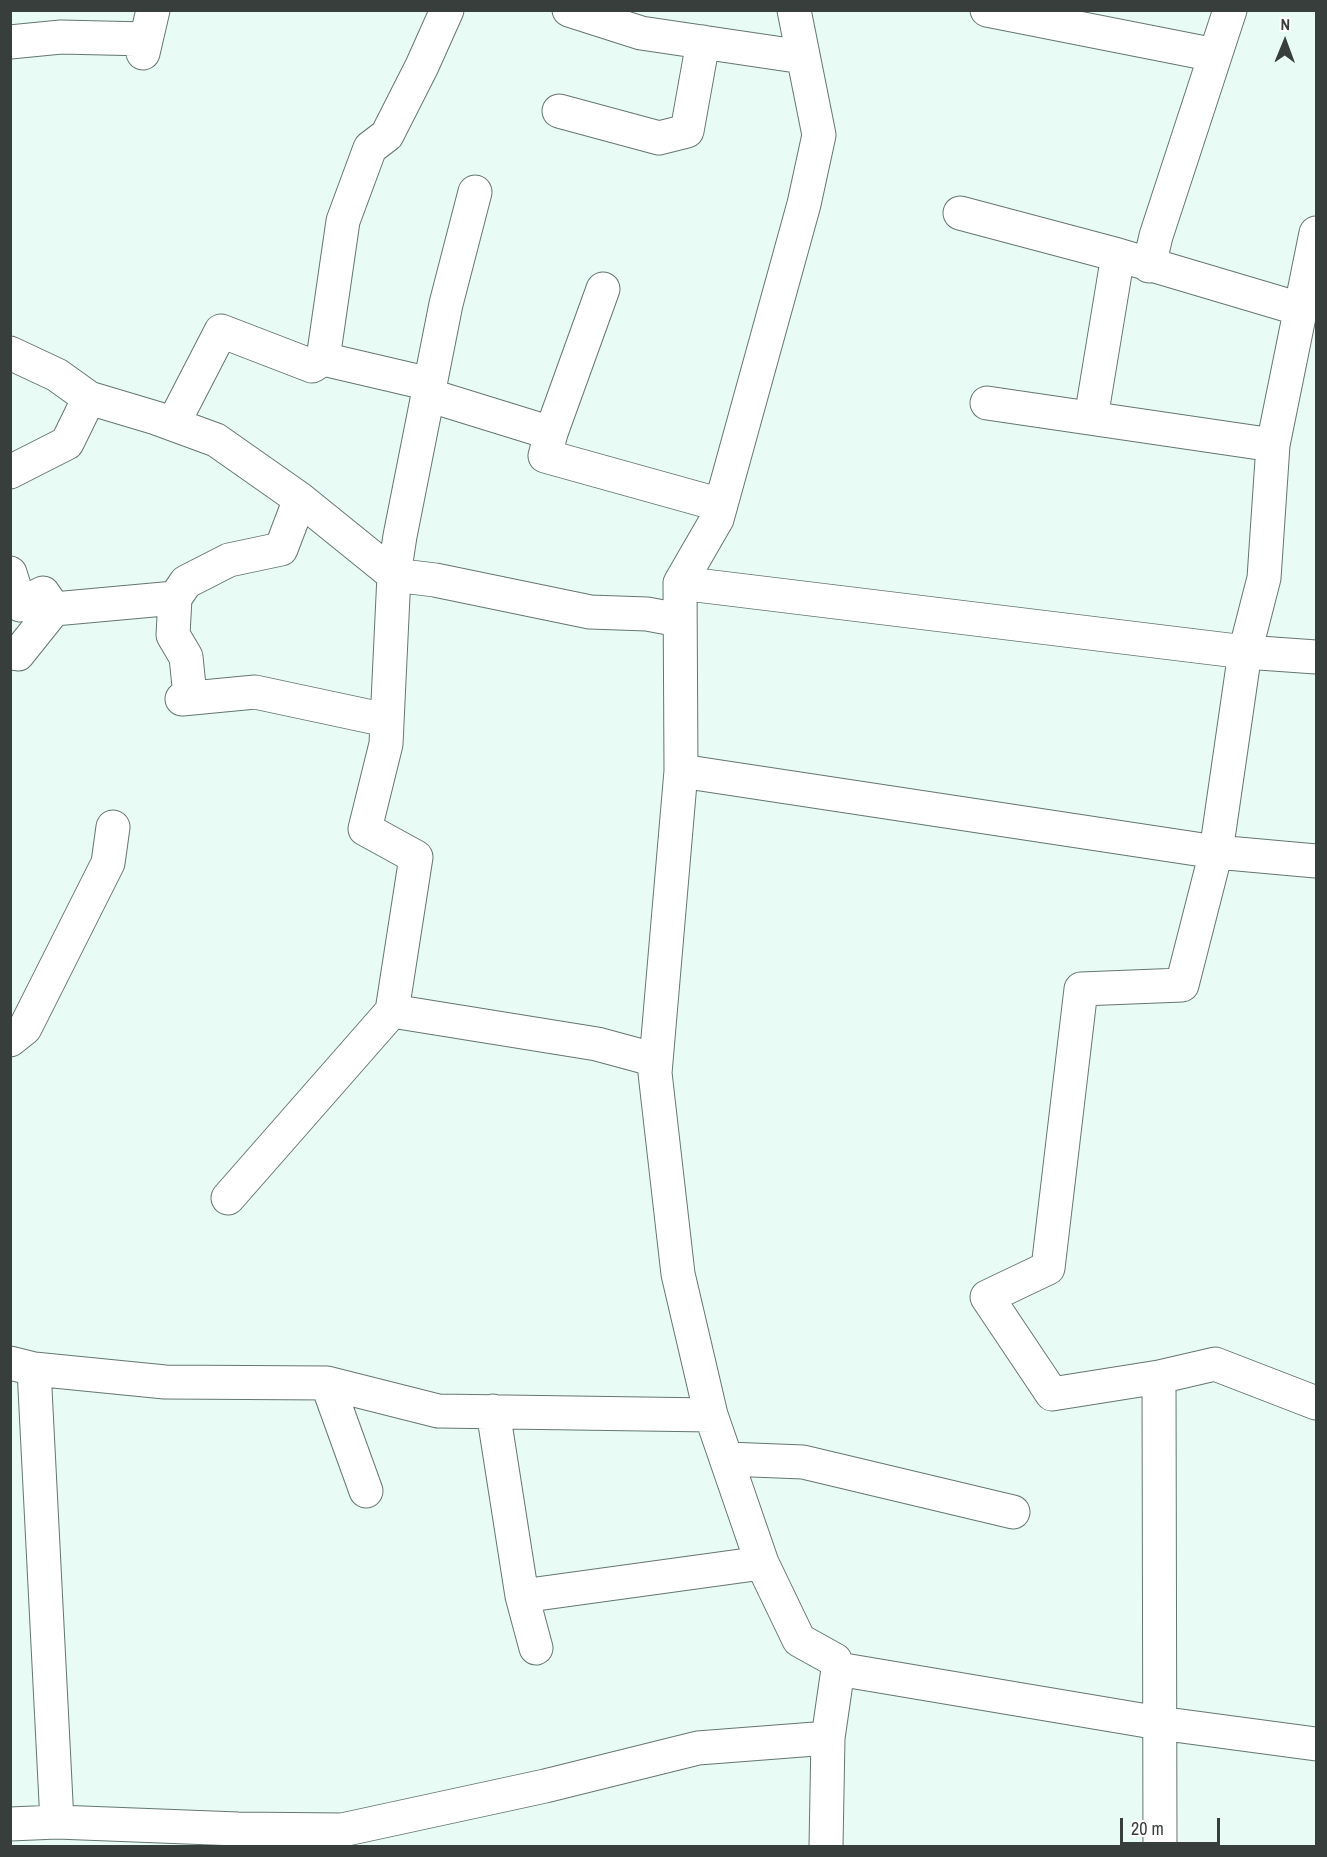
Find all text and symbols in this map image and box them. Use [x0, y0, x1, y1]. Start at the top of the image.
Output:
north arrow [1255, 12, 1315, 72]
text: N [1280, 13, 1290, 35]
scale bar [1123, 1806, 1224, 1844]
text: 20 m [1131, 1816, 1164, 1841]

